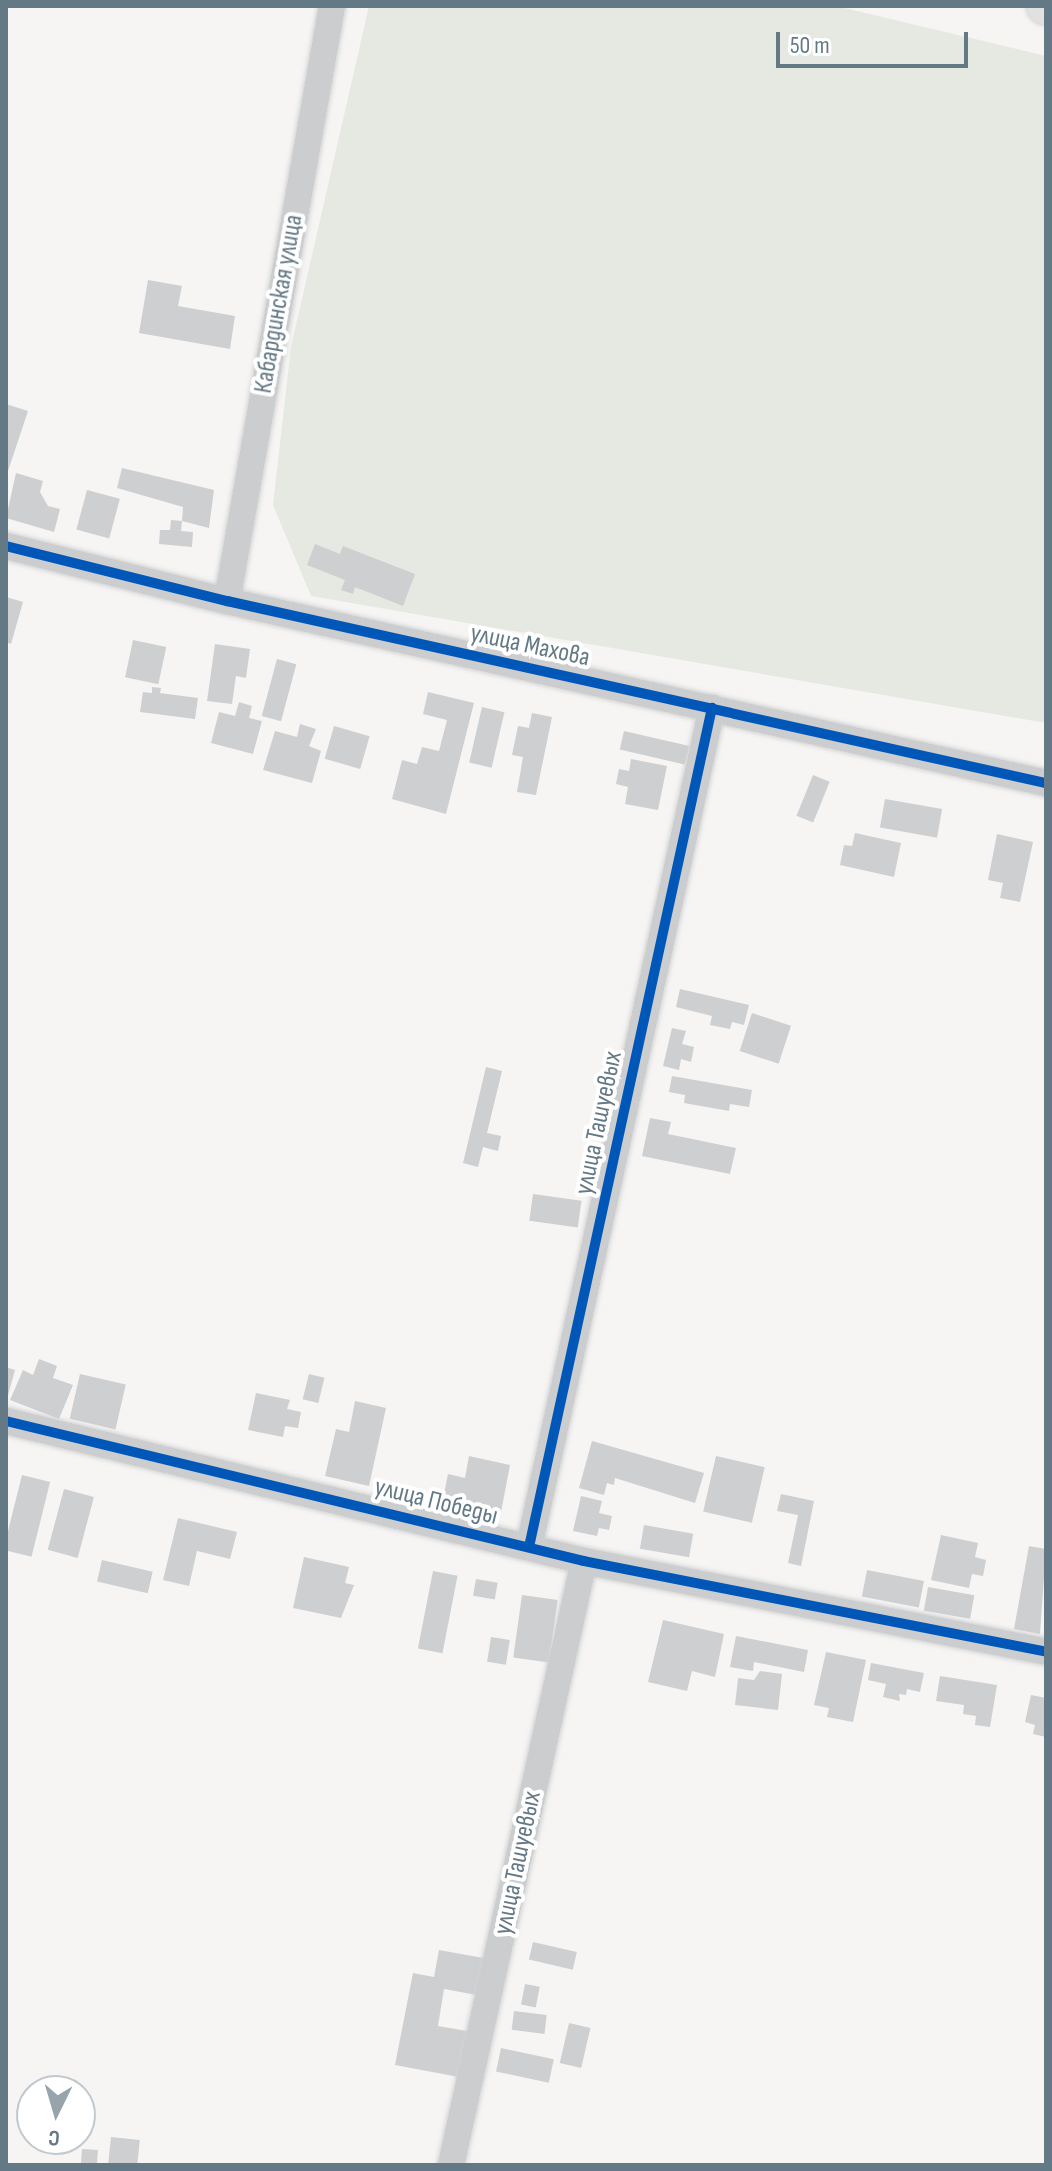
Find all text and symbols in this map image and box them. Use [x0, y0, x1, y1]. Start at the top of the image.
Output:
scale bar [780, 16, 972, 66]
text: 50 m [790, 31, 830, 60]
street label: Кабардинская улица [248, 212, 310, 396]
street label: улица Махова [467, 618, 593, 674]
street label: улица Ташуевых [569, 1048, 629, 1198]
street label: улица Победы [371, 1472, 501, 1532]
street label: улица Ташуевых [488, 1788, 548, 1938]
north arrow [16, 2075, 96, 2155]
text: С [47, 2123, 61, 2151]

